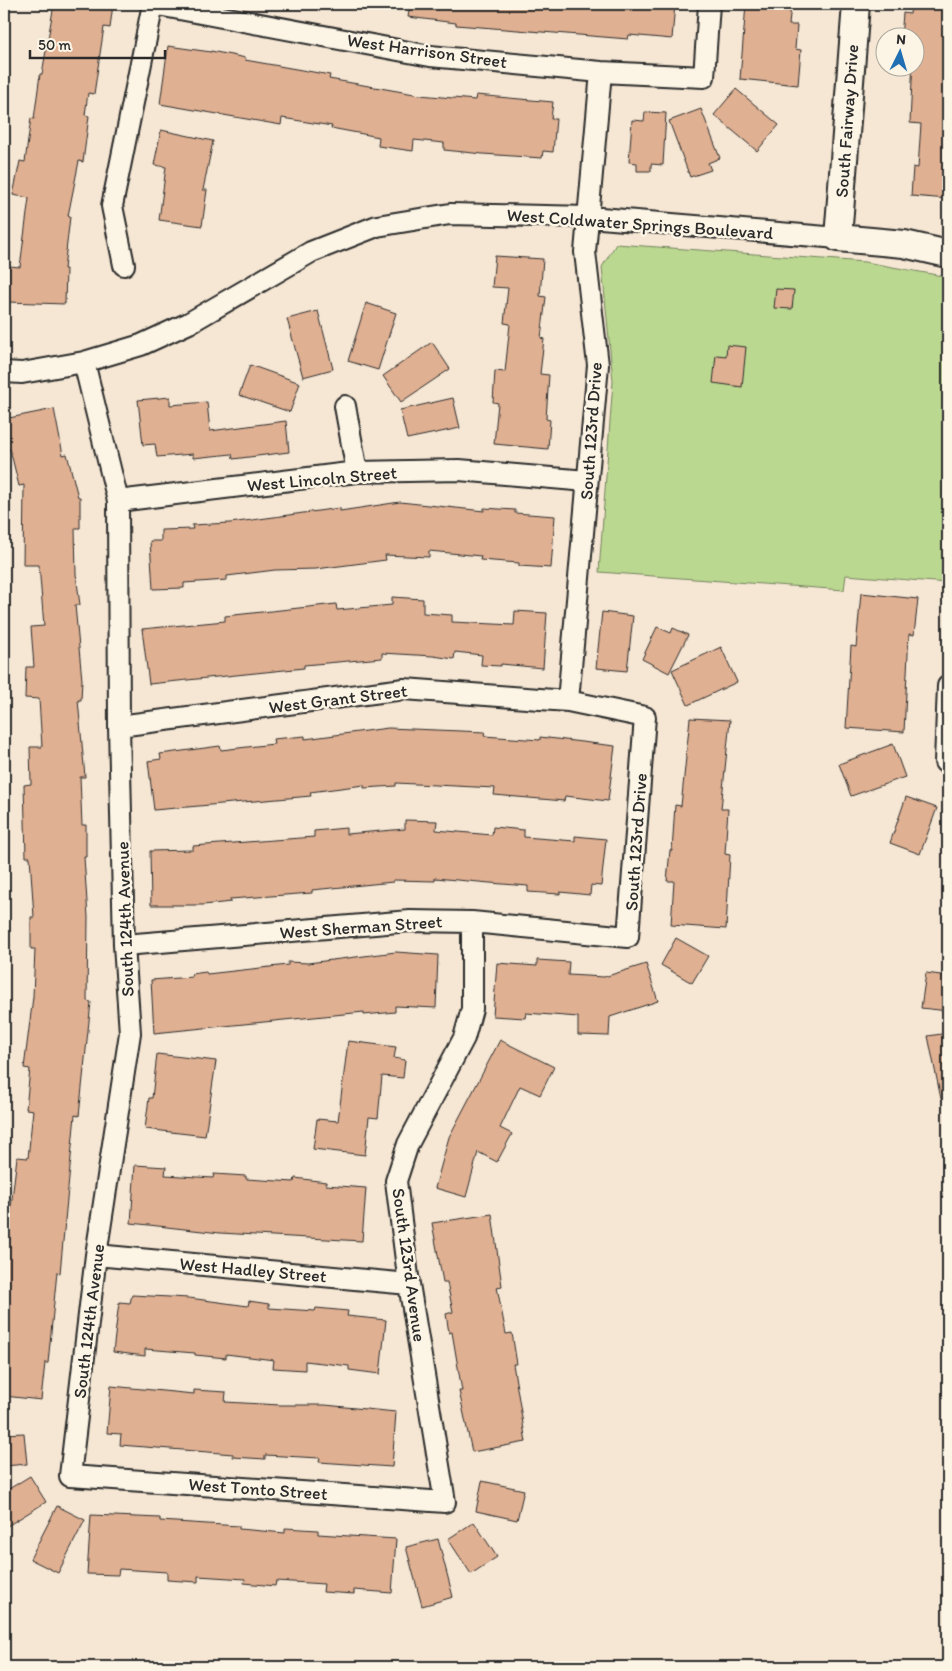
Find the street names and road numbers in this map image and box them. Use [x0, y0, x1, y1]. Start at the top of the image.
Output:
street label: West Harrison Street [346, 29, 509, 73]
street label: South Fairway Drive [831, 44, 863, 198]
street label: West Coldwater Springs Boulevard [506, 204, 774, 244]
street label: South 123rd Drive [575, 361, 607, 501]
street label: West Lincoln Street [246, 461, 398, 497]
street label: West Grant Street [267, 680, 409, 718]
street label: South 123rd Drive [620, 772, 652, 912]
street label: South 124th Avenue [111, 841, 139, 997]
street label: West Sherman Street [279, 910, 443, 944]
street label: South 123rd Avenue [387, 1187, 431, 1343]
street label: South 124th Avenue [69, 1243, 109, 1399]
street label: West Hadley Street [179, 1253, 328, 1287]
street label: West Tonto Street [188, 1473, 329, 1505]

